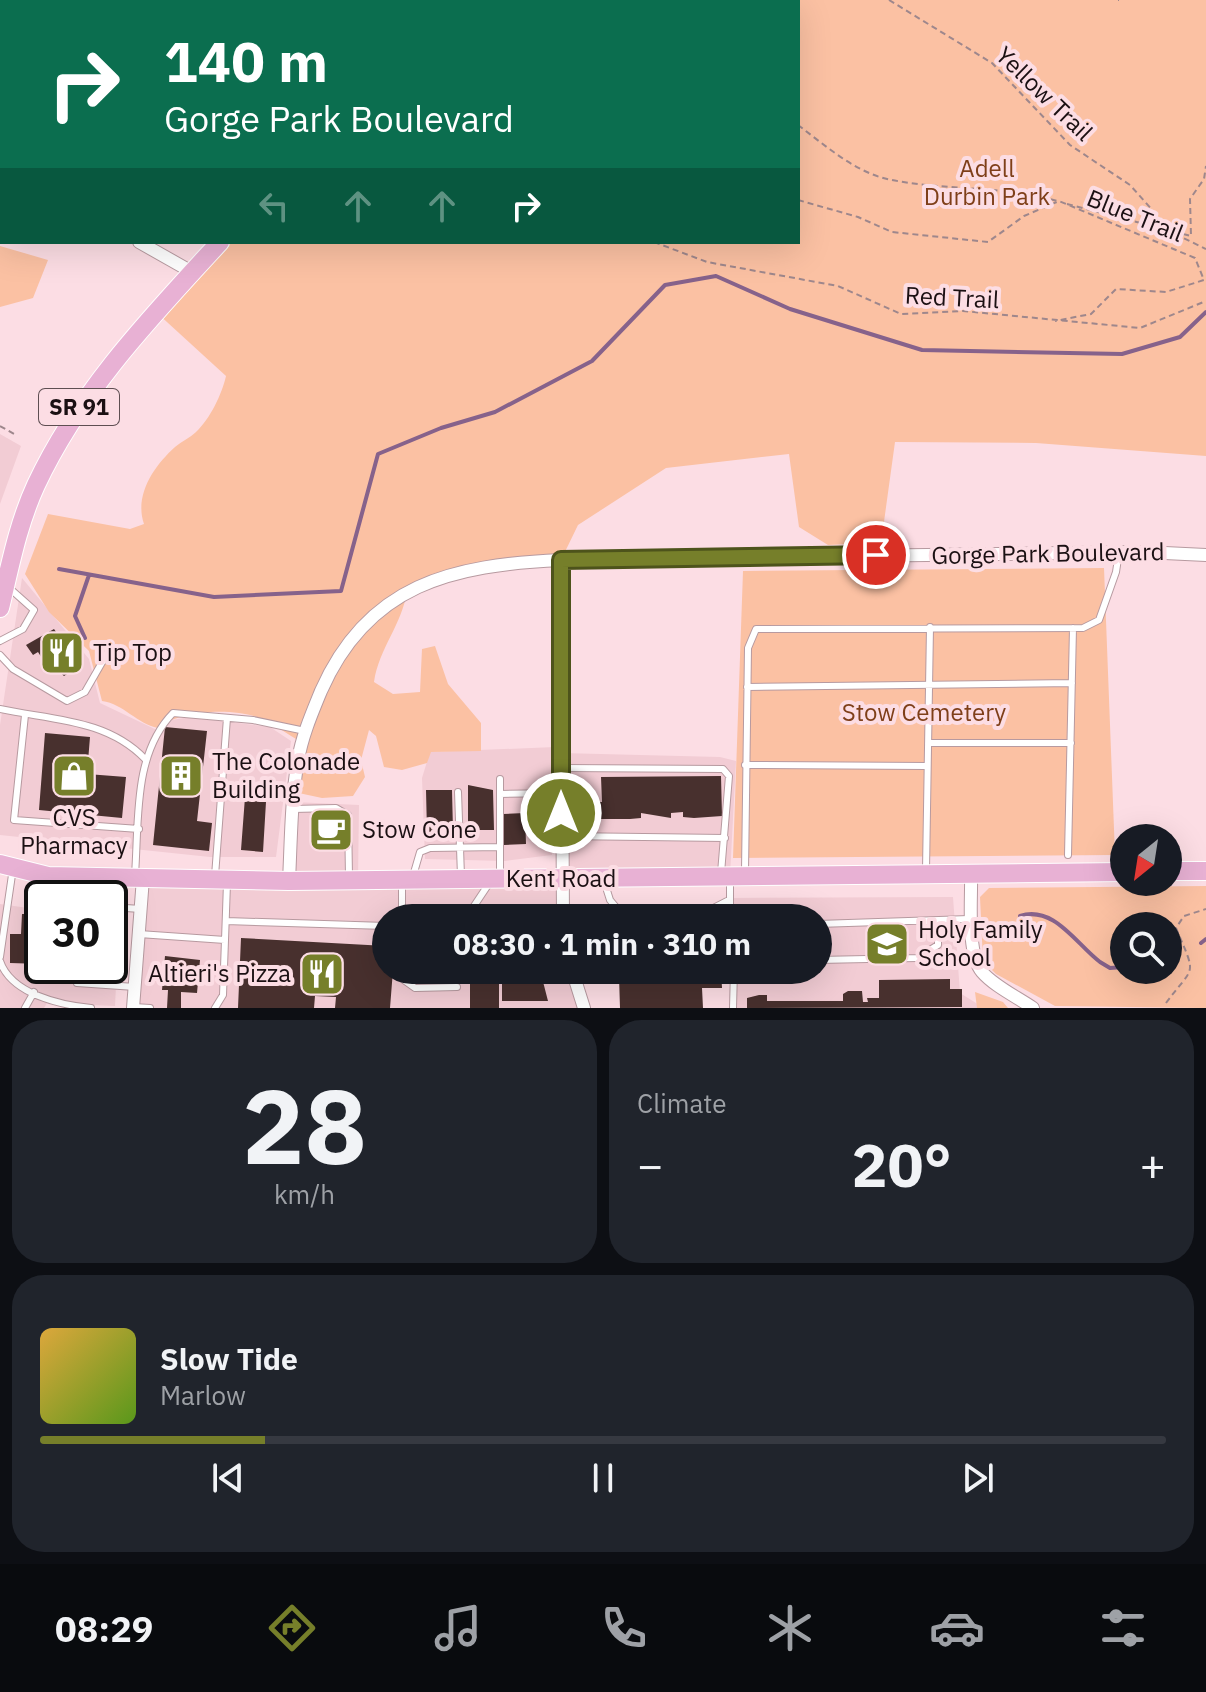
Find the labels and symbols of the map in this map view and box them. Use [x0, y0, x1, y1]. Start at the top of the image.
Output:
street label: Yellow Trail [989, 39, 1100, 148]
park label: Adell Durbin Park [924, 152, 1051, 212]
street label: Blue Trail [1082, 181, 1188, 249]
street label: Red Trail [904, 279, 1000, 315]
road number: SR 91 [39, 389, 119, 425]
pin [842, 521, 910, 589]
street label: Gorge Park Boulevard [931, 535, 1165, 571]
restaurant icon: Tip Top [38, 629, 86, 677]
place label: Tip Top [93, 636, 172, 668]
park label: Stow Cemetery [842, 696, 1006, 728]
place label: The Colonade Building [212, 745, 360, 805]
shop icon: CVS Pharmacy [50, 752, 98, 800]
building icon: The Colonade Building [157, 752, 205, 800]
position arrow [519, 771, 603, 855]
place label: CVS Pharmacy [20, 801, 128, 861]
cafe icon: Stow Cone [307, 806, 355, 854]
place label: Stow Cone [362, 813, 477, 845]
north arrow [1110, 824, 1182, 896]
street label: Kent Road [506, 862, 616, 894]
speed limit sign: 30 [24, 880, 128, 984]
place label: Holy Family School [918, 913, 1043, 973]
school or university icon: Holy Family School [863, 920, 911, 968]
restaurant icon: Altieri's Pizza [298, 950, 346, 998]
place label: Altieri's Pizza [148, 957, 291, 989]

